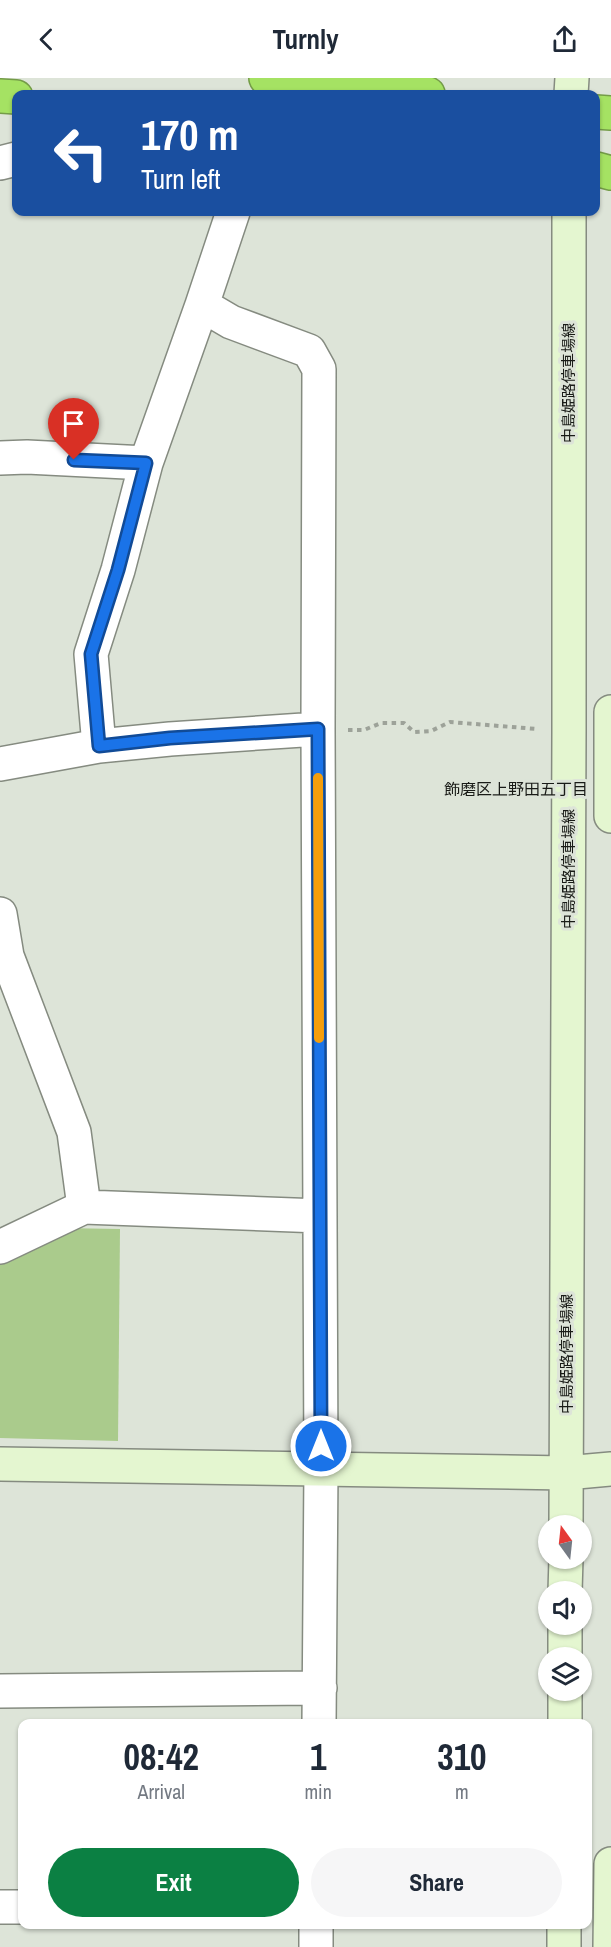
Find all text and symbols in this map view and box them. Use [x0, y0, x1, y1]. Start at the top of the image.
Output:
text: Turnly [272, 21, 339, 57]
icon: back [30, 23, 63, 56]
icon: share [548, 23, 581, 56]
text: 170 m [141, 107, 239, 163]
icon: left [42, 114, 120, 192]
text: Turn left [141, 161, 220, 197]
street label: 中島姫路停車場線 [558, 323, 579, 443]
pin [48, 398, 99, 460]
icon: arrive [57, 407, 90, 440]
district label: 飾磨区上野田五丁目 [444, 778, 588, 800]
street label: 中島姫路停車場線 [558, 809, 579, 929]
street label: 中島姫路停車場線 [556, 1294, 577, 1414]
position arrow [289, 1414, 353, 1478]
north arrow [538, 1515, 592, 1569]
map controls [538, 1515, 592, 1701]
button: sound [538, 1581, 592, 1635]
button: layers [538, 1647, 592, 1701]
text: 08:42 [123, 1733, 199, 1781]
text: 1 [310, 1733, 326, 1781]
text: 310 [437, 1733, 487, 1781]
text: Arrival [138, 1778, 185, 1805]
text: min [304, 1778, 332, 1805]
text: m [455, 1778, 469, 1805]
button: Exit [48, 1848, 299, 1917]
button: Share [311, 1848, 562, 1917]

